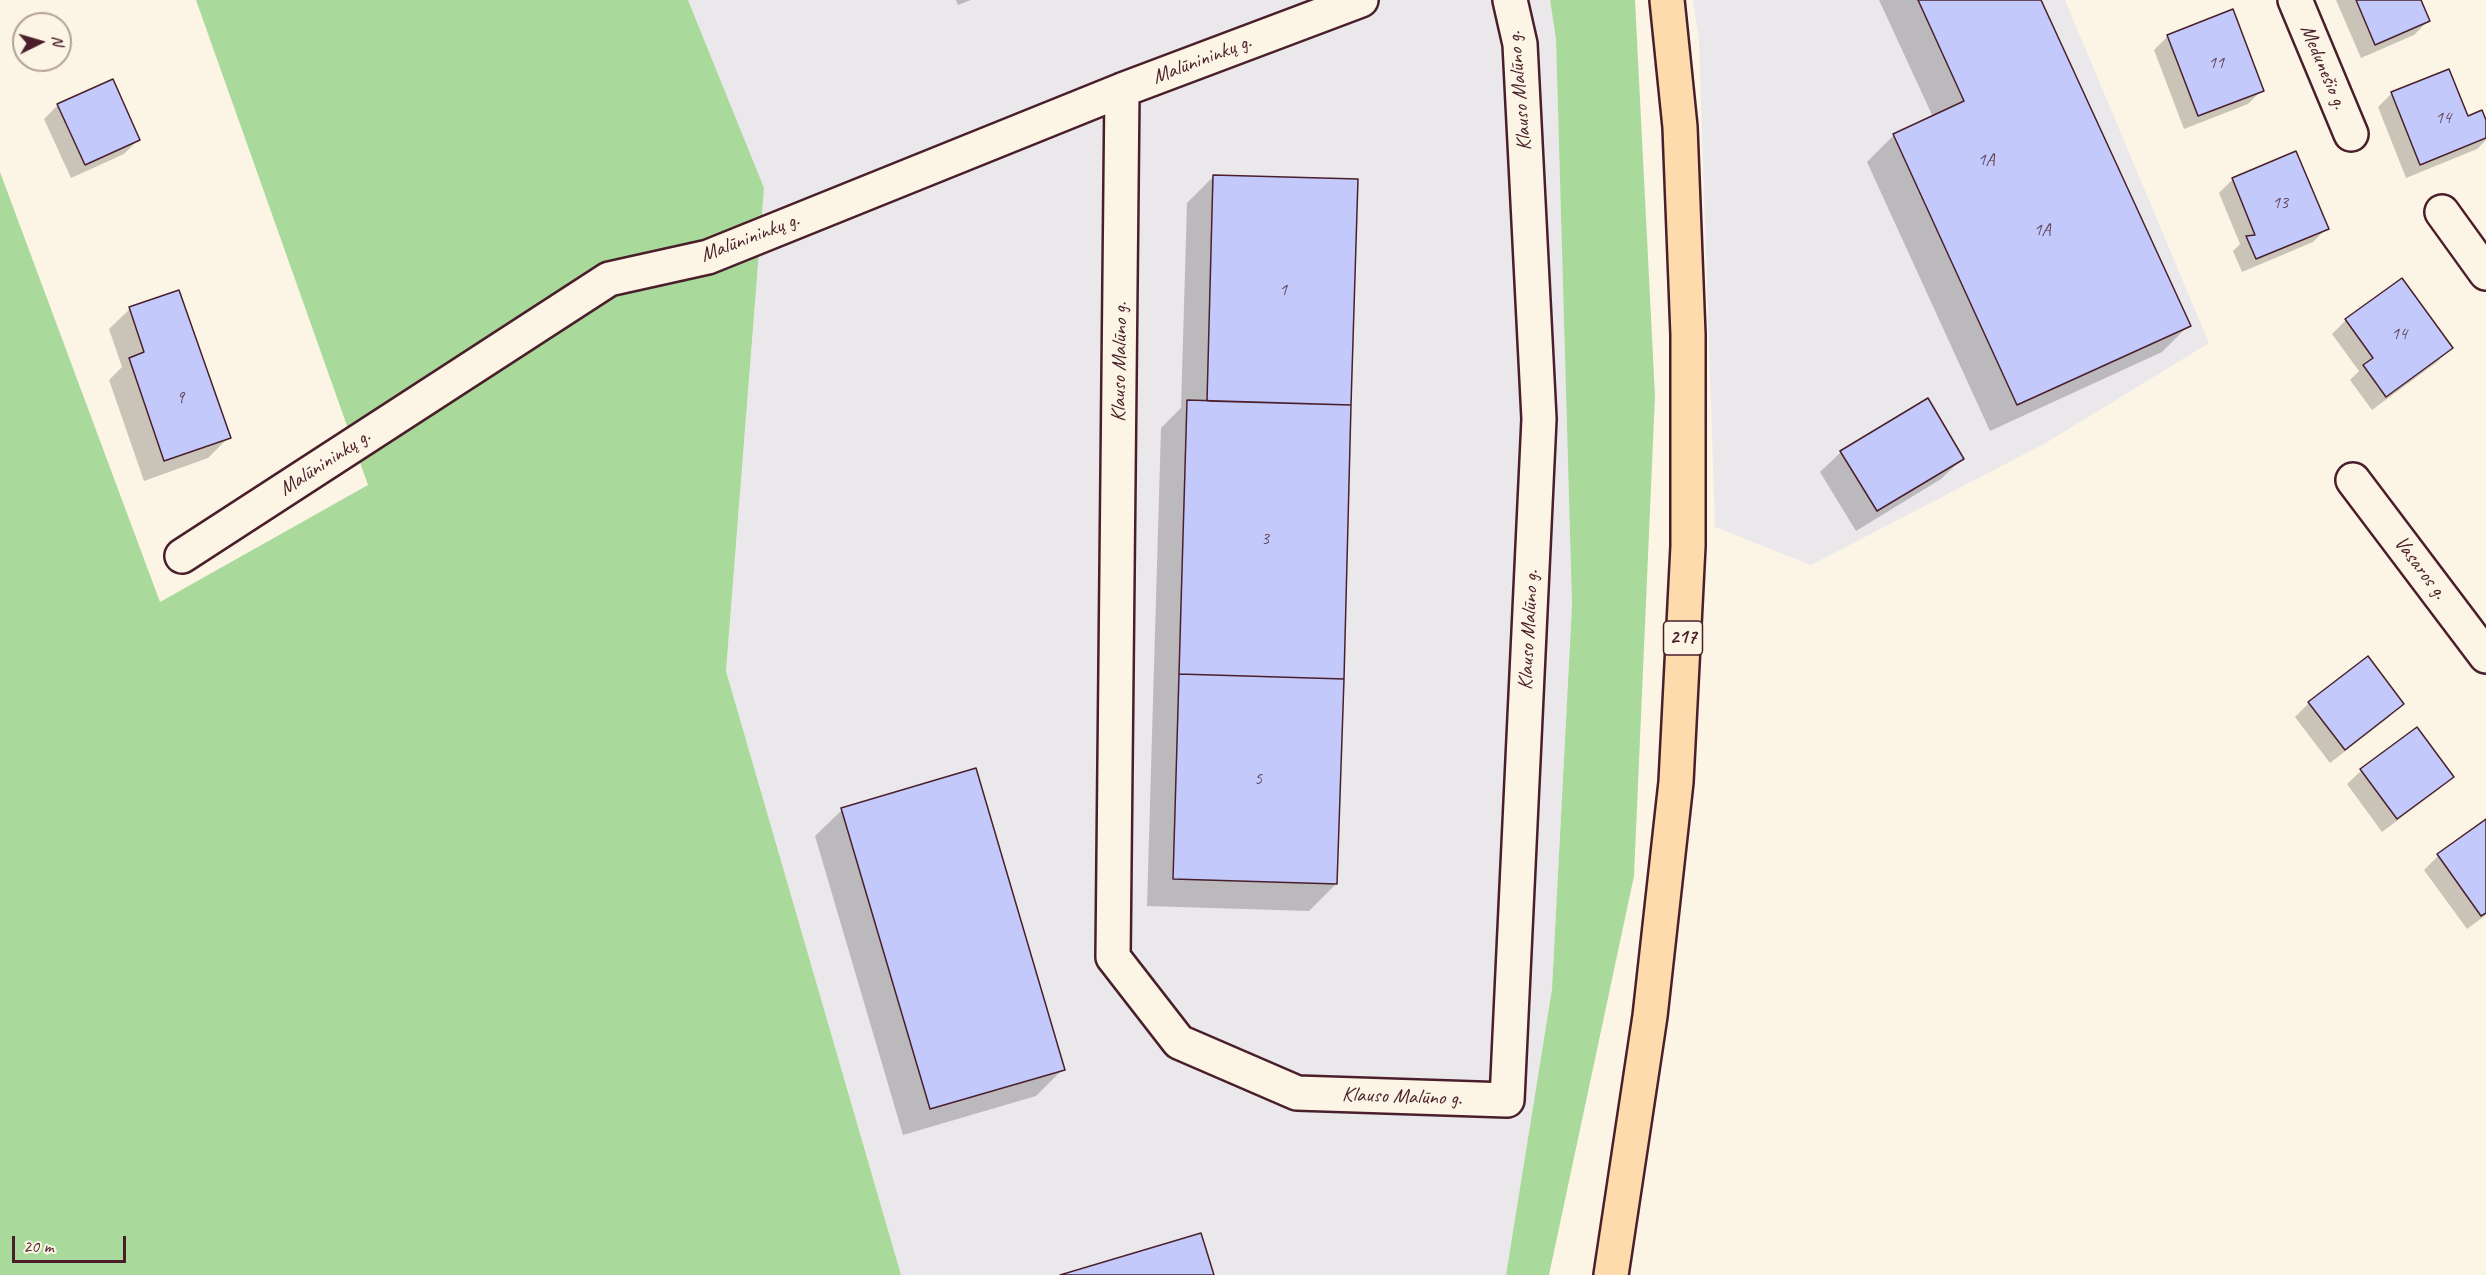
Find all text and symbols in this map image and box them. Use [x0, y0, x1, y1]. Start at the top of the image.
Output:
north arrow [12, 12, 72, 72]
street label: Medunešio g. [2294, 21, 2352, 113]
street label: Malūnininkų g. [1149, 30, 1255, 90]
street label: Klauso Malūno g. [1502, 30, 1538, 152]
text: N [48, 35, 68, 46]
house number: 11 [2208, 52, 2224, 74]
house number: 14 [2435, 107, 2451, 129]
house number: 1A [1977, 149, 1995, 171]
house number: 13 [2272, 192, 2288, 214]
street label: Malūnininkų g. [697, 208, 803, 268]
house number: 1A [2033, 219, 2051, 241]
house number: 1 [1279, 279, 1287, 301]
street label: Klauso Malūno g. [1106, 302, 1134, 422]
house number: 14 [2391, 323, 2407, 345]
house number: 9 [176, 387, 184, 409]
street label: Malūnininkų g. [275, 424, 375, 502]
house number: 3 [1261, 528, 1269, 550]
street label: Vasaros g. [2388, 531, 2452, 605]
street label: Klauso Malūno g. [1513, 569, 1545, 691]
road number: 217 [1664, 621, 1702, 655]
house number: 5 [1254, 768, 1262, 790]
street label: Klauso Malūno g. [1342, 1082, 1462, 1112]
scale bar [15, 1224, 129, 1262]
text: 20 m [23, 1235, 54, 1257]

